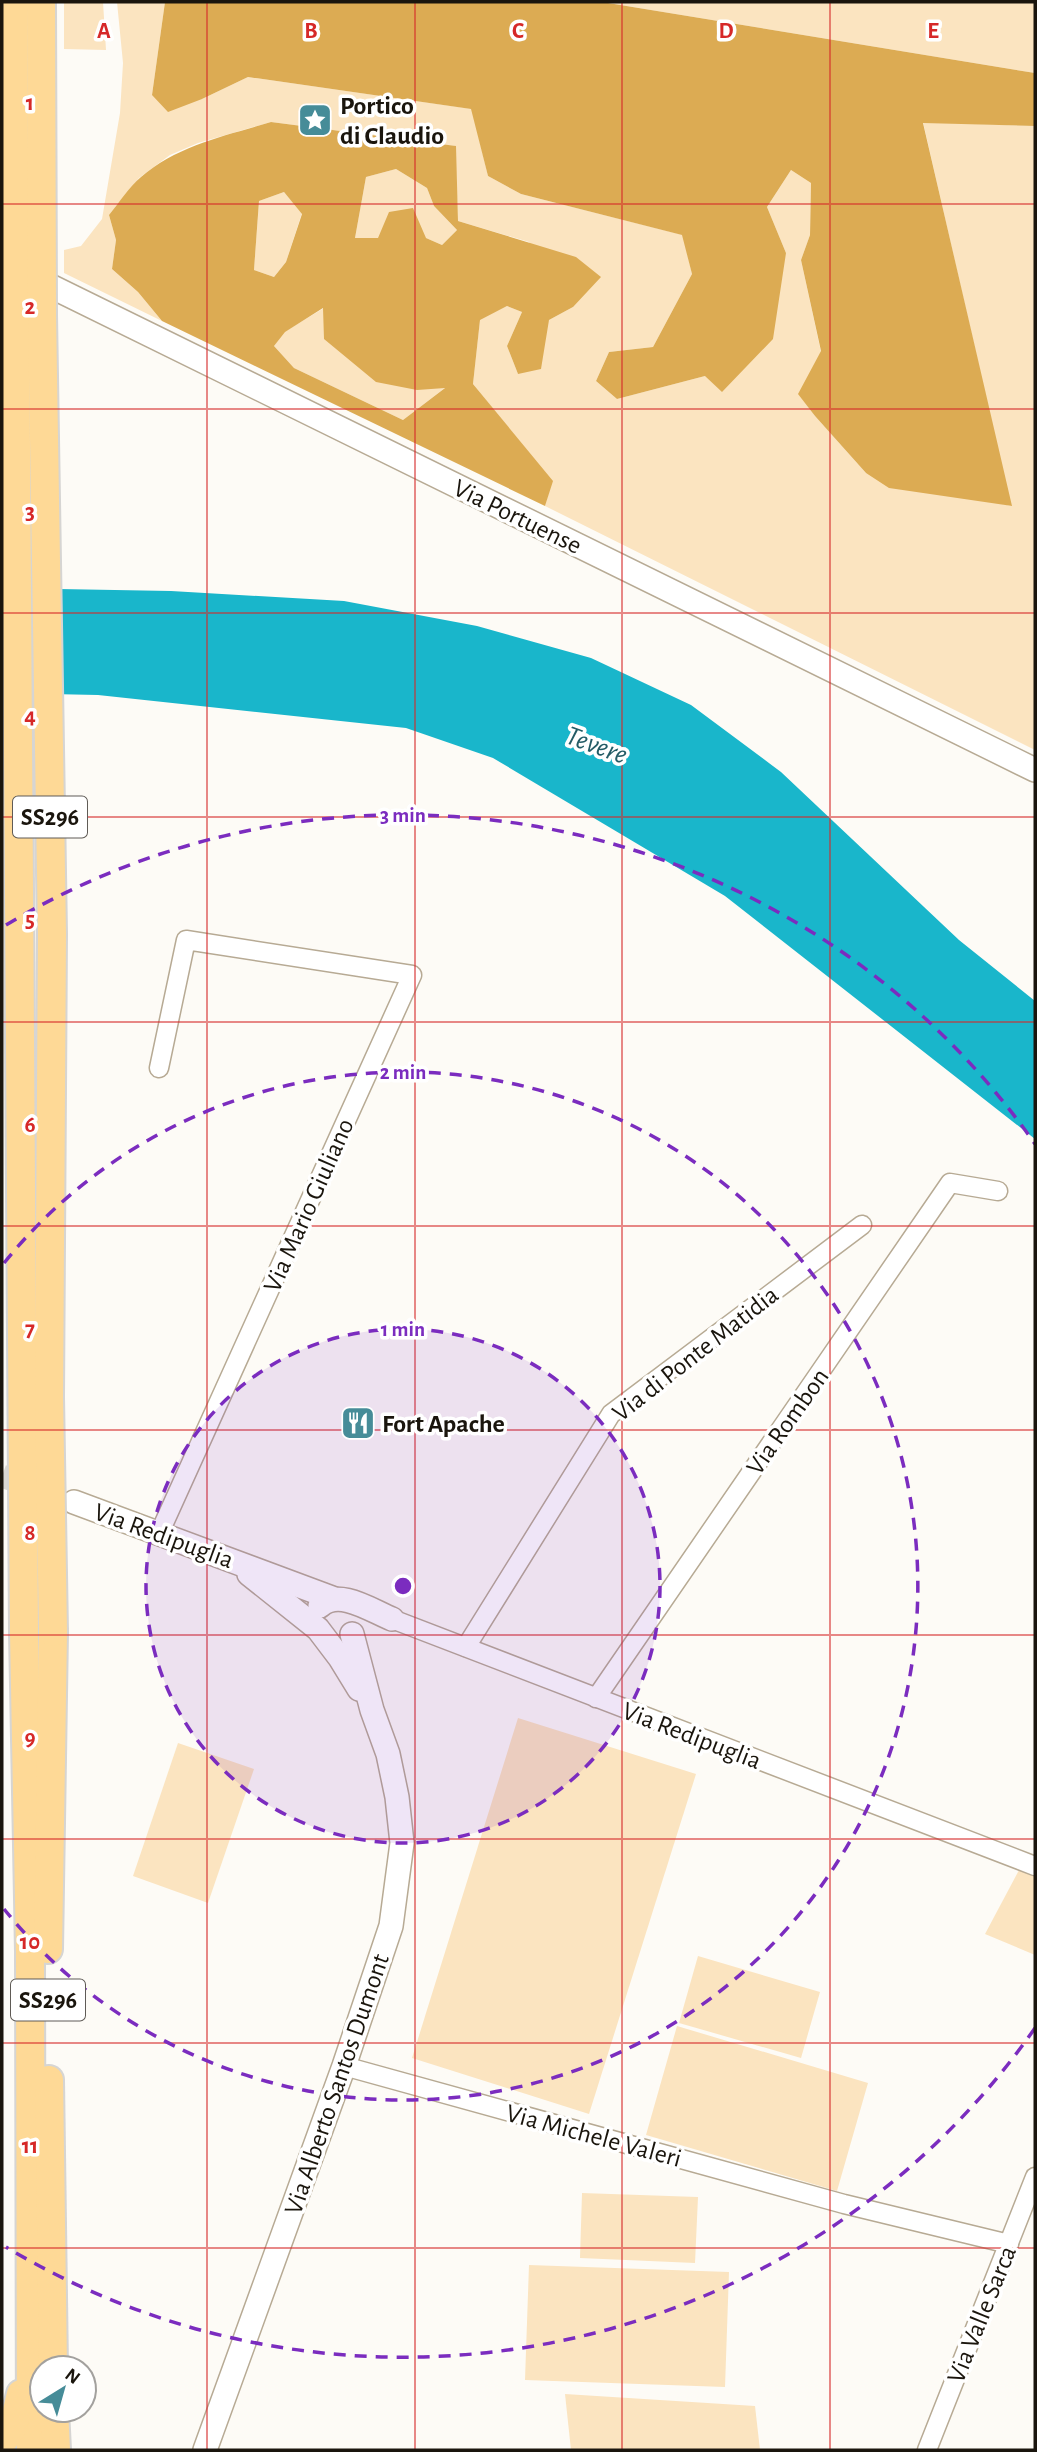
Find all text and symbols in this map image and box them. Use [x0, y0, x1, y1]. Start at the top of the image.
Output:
text: A [97, 20, 111, 43]
text: B [304, 20, 318, 43]
text: C [512, 20, 524, 43]
text: D [718, 20, 734, 43]
text: E [927, 20, 939, 43]
text: 1 [26, 92, 34, 115]
place label: Portico di Claudio [340, 93, 444, 149]
place icon: Portico di Claudio [296, 101, 334, 139]
text: 2 [25, 296, 36, 319]
street label: Via Portuense [449, 475, 586, 559]
text: 3 [25, 501, 35, 524]
text: 4 [24, 705, 36, 728]
water label: Tevere [562, 722, 631, 770]
road number: SS296 [13, 796, 87, 838]
text: 3 min [380, 805, 426, 826]
text: 5 [25, 909, 35, 932]
text: 2 min [380, 1062, 426, 1083]
text: 6 [24, 1114, 36, 1137]
street label: Via Mario Giuliano [259, 1115, 359, 1296]
street label: Via di Ponte Matidia [608, 1281, 783, 1426]
text: 7 [25, 1318, 35, 1341]
text: 1 min [381, 1319, 425, 1340]
street label: Via Rombon [742, 1364, 834, 1480]
restaurant icon: Fort Apache [339, 1404, 377, 1442]
place label: Fort Apache [382, 1411, 505, 1437]
street label: Via Redipuglia [90, 1499, 237, 1573]
text: 8 [24, 1522, 36, 1545]
centre of rings [391, 1574, 415, 1598]
street label: Via Redipuglia [619, 1698, 765, 1774]
text: 9 [24, 1727, 36, 1750]
text: 10 [20, 1931, 40, 1954]
street label: Via Alberto Santos Dumont [280, 1951, 394, 2218]
road number: SS296 [11, 1980, 85, 2021]
street label: Via Michele Valeri [503, 2100, 684, 2172]
text: 11 [22, 2135, 38, 2158]
street label: Via Valle Sarca [943, 2242, 1021, 2387]
north arrow [28, 2354, 98, 2424]
text: N [61, 2365, 83, 2388]

